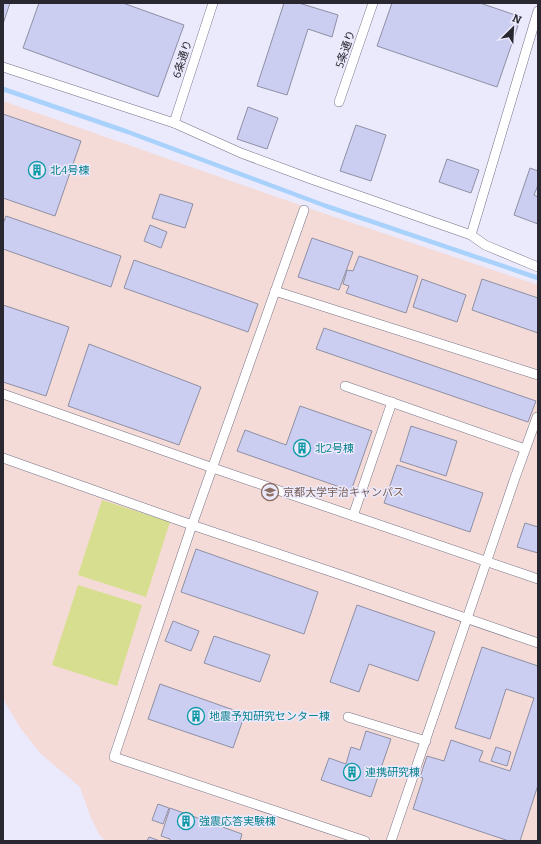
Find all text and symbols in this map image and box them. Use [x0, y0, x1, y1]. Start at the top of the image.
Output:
north arrow [493, 8, 533, 48]
text: N [510, 12, 524, 27]
street label: 5条通り [333, 29, 358, 70]
street label: 6条通り [170, 38, 195, 80]
building icon: 北4号棟 [27, 160, 47, 180]
place label: 北4号棟 [50, 164, 89, 177]
building icon: 北2号棟 [292, 438, 312, 458]
place label: 北2号棟 [315, 442, 354, 455]
school or university icon: 京都大学宇治キャンパス [260, 482, 280, 502]
place label: 京都大学宇治キャンパス [283, 486, 404, 499]
building icon: 地震予知研究センター棟 [186, 706, 206, 726]
place label: 地震予知研究センター棟 [209, 710, 330, 723]
building icon: 連携研究棟 [342, 762, 362, 782]
place label: 連携研究棟 [365, 766, 420, 779]
building icon: 強震応答実験棟 [176, 811, 196, 831]
place label: 強震応答実験棟 [199, 815, 276, 828]

